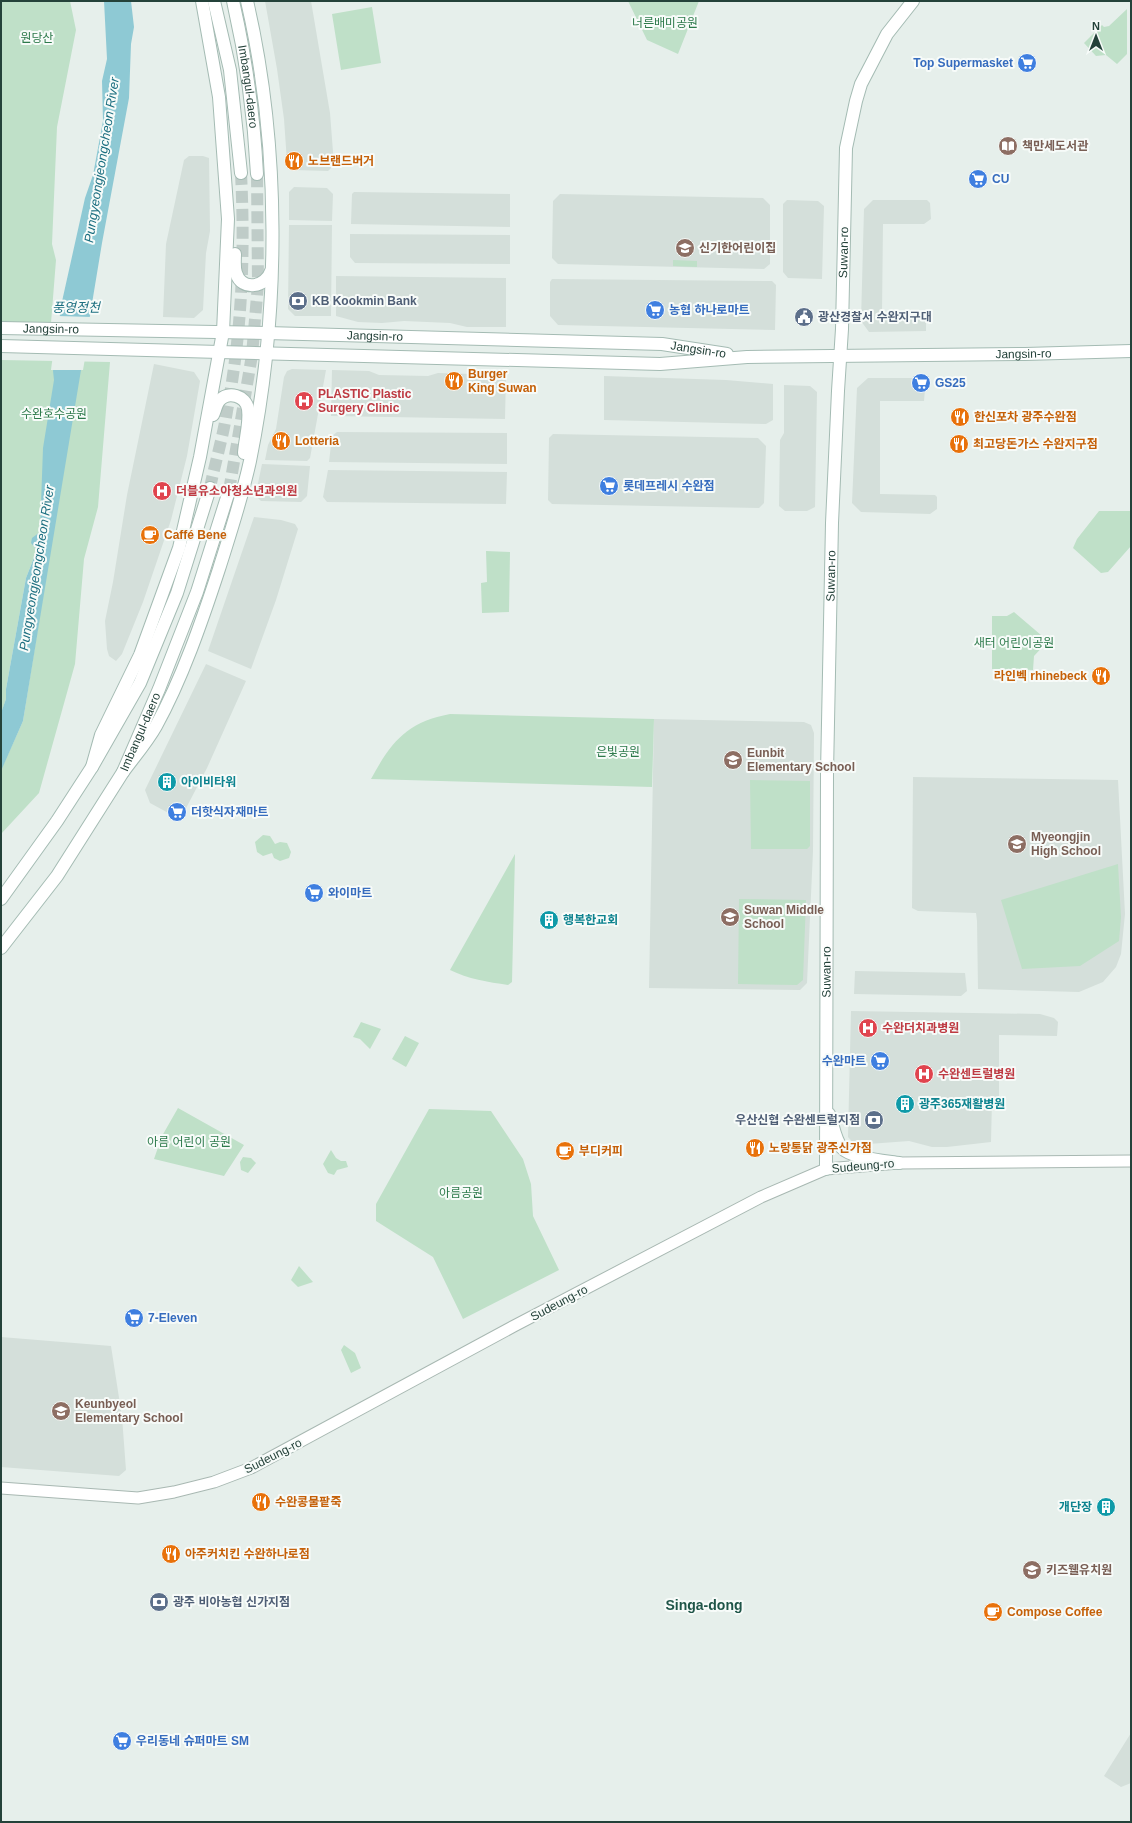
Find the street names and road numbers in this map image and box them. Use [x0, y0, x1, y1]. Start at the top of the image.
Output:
street label: Imbangul-daero [235, 44, 261, 129]
street label: Suwan-ro [836, 226, 851, 278]
street label: Jangsin-ro [23, 321, 79, 336]
street label: Jangsin-ro [347, 328, 403, 344]
street label: Jangsin-ro [670, 338, 727, 361]
street label: Jangsin-ro [995, 346, 1052, 361]
street label: Suwan-ro [823, 550, 838, 602]
street label: Imbangul-daero [117, 690, 164, 773]
street label: Suwan-ro [819, 946, 834, 998]
street label: Sudeung-ro [831, 1156, 895, 1176]
street label: Sudeung-ro [528, 1282, 590, 1324]
street label: Sudeung-ro [242, 1435, 304, 1476]

